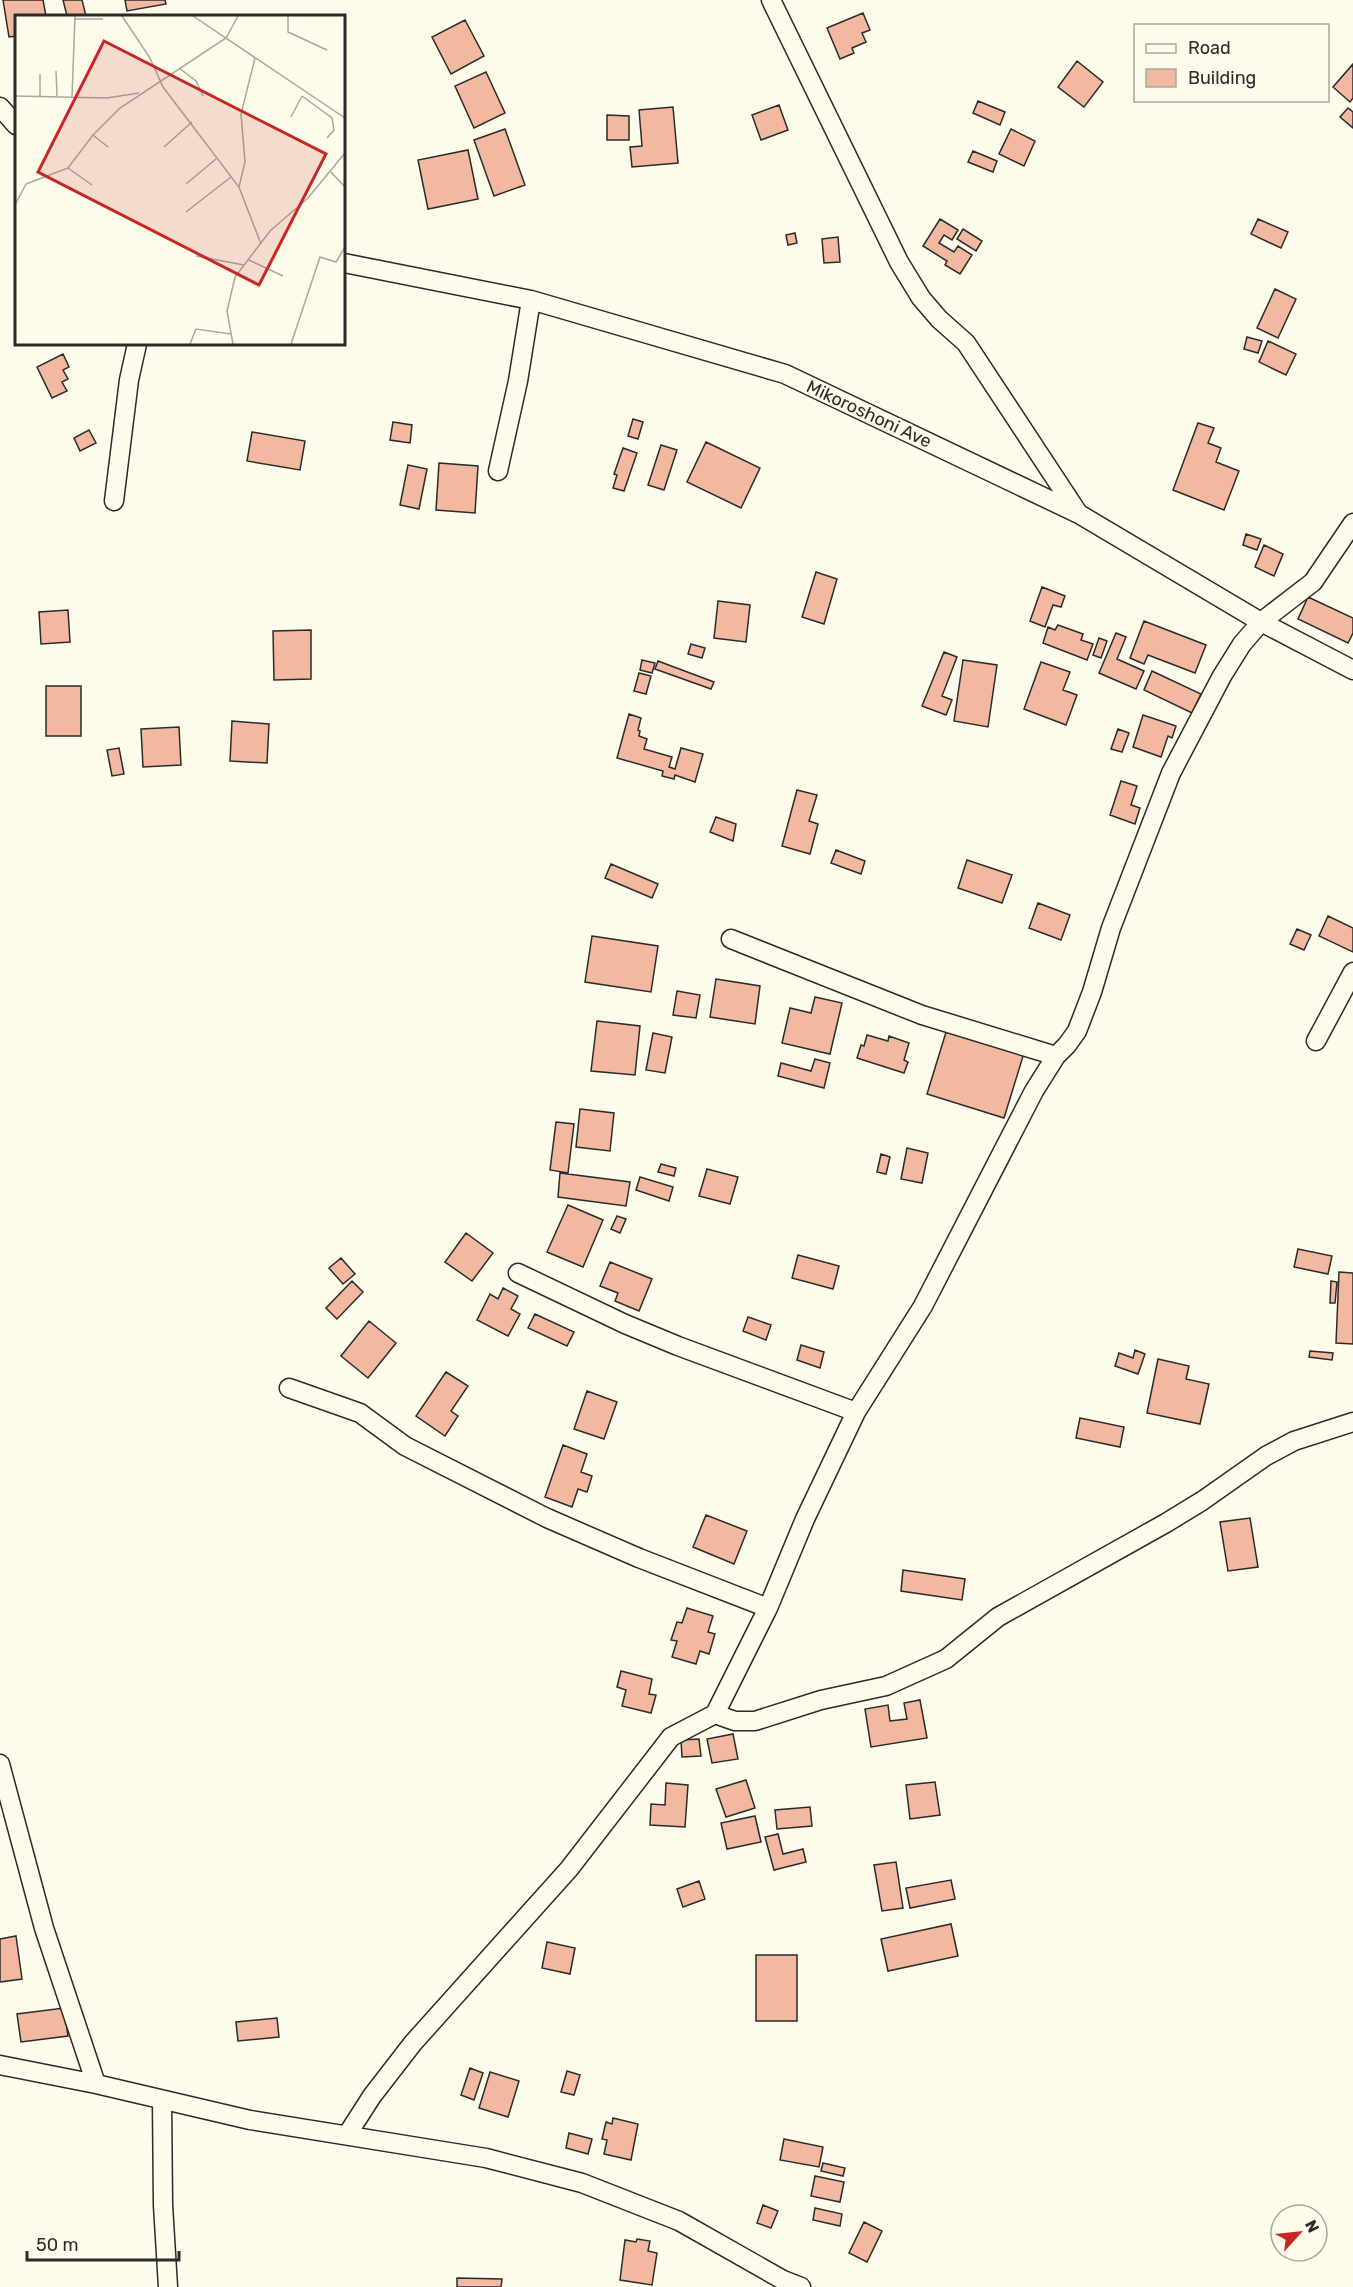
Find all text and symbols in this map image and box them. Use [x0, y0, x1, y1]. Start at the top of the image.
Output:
inset map [15, 15, 345, 345]
legend [1134, 24, 1329, 102]
text: Road [1188, 37, 1231, 59]
text: Building [1188, 67, 1256, 89]
street label: Mikoroshoni Ave [803, 375, 935, 453]
north arrow [1269, 2203, 1329, 2263]
text: N [1301, 2217, 1323, 2236]
scale bar [27, 2224, 178, 2262]
text: 50 m [36, 2234, 79, 2256]

